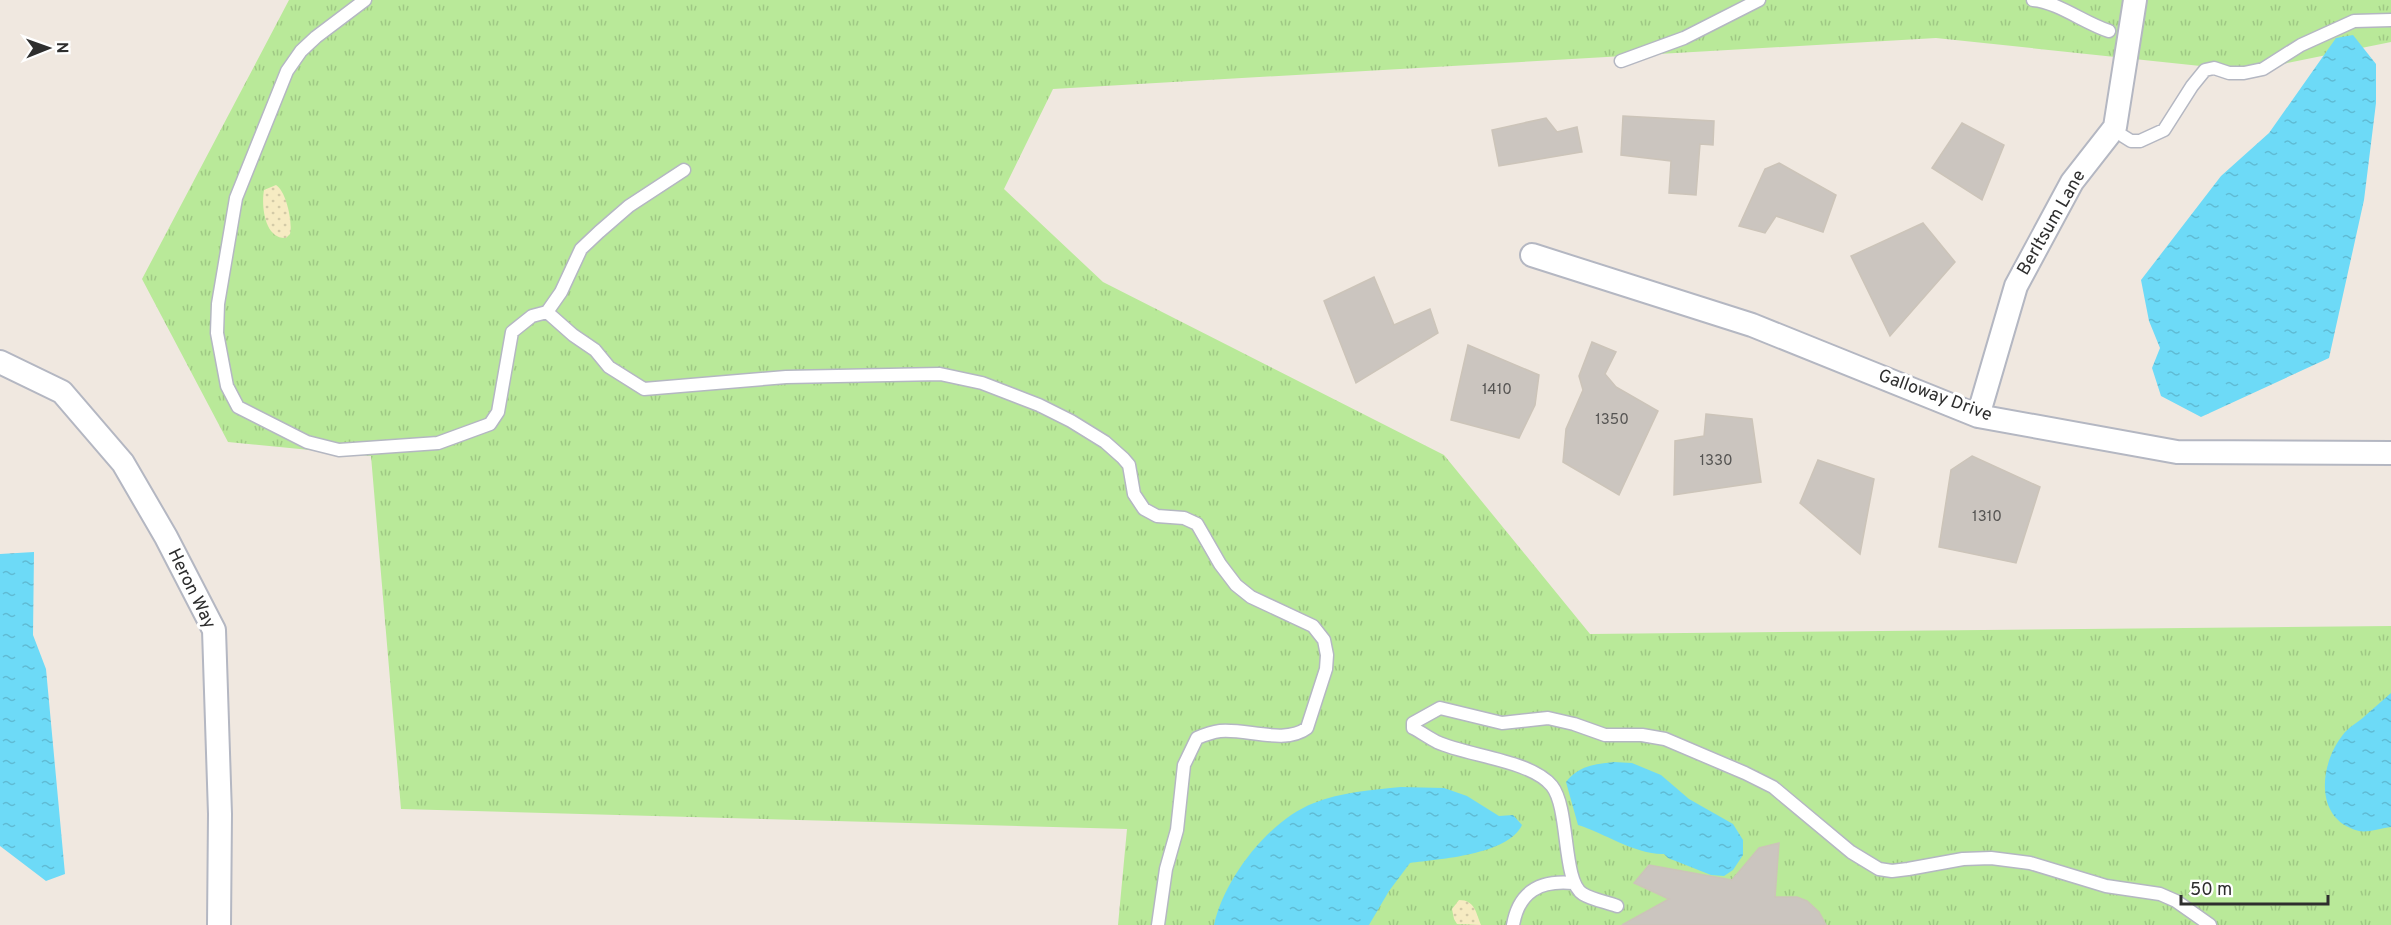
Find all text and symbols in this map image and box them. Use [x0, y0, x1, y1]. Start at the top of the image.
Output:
north arrow [18, 18, 78, 78]
text: N [51, 42, 71, 54]
street label: Berltsum Lane [2013, 166, 2091, 280]
street label: Galloway Drive [1875, 365, 1995, 427]
house number: 1410 [1482, 381, 1512, 400]
house number: 1350 [1595, 411, 1629, 430]
house number: 1330 [1699, 452, 1733, 471]
house number: 1310 [1972, 508, 2002, 527]
street label: Heron Way [162, 545, 220, 633]
scale bar [2181, 868, 2328, 906]
text: 50 m [2190, 879, 2232, 902]

